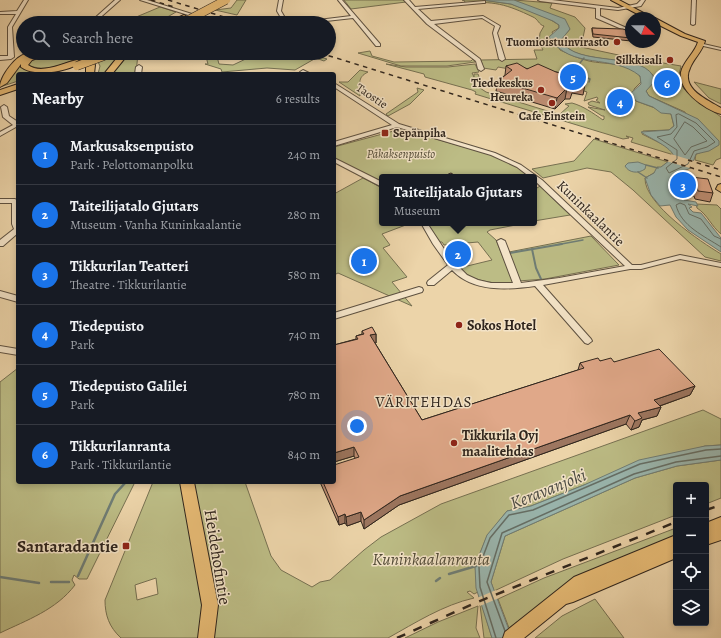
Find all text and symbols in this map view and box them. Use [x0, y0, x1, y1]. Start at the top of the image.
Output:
north arrow [625, 12, 661, 48]
search box [16, 16, 336, 60]
icon: search [30, 27, 52, 49]
text: Search here [62, 28, 133, 48]
place label: Tuomioistuinvirasto [506, 34, 609, 50]
marker: Tuomioistuinvirasto [612, 37, 622, 47]
place label: Silkkisali [616, 52, 662, 68]
marker: Silkkisali [665, 55, 675, 65]
pin: 5 [560, 62, 586, 92]
pin: 6 [654, 68, 680, 98]
place label: Tiedekeskus Heureka [471, 75, 533, 105]
street label: Taostie [353, 80, 391, 112]
marker: Tiedekeskus Heureka [536, 85, 546, 95]
text: Nearby [32, 87, 83, 110]
pin: 4 [607, 87, 633, 117]
text: 6 results [276, 90, 320, 107]
marker: Cafe Einstein [547, 98, 557, 108]
place label: Cafe Einstein [519, 108, 586, 124]
place label: Sepänpiha [393, 125, 446, 141]
marker: Sepänpiha [380, 128, 390, 138]
text: Markusaksenpuisto [70, 136, 194, 156]
text: 1 [43, 146, 47, 163]
text: 240 m [288, 146, 320, 163]
park label: Påkaksenpuisto [367, 146, 435, 162]
text: Park · Pelottomanpolku [70, 156, 193, 173]
pin: 3 [670, 170, 696, 200]
popup [379, 174, 537, 226]
street label: Kuninkaalantie [553, 176, 629, 251]
text: Taiteilijatalo Gjutars [394, 182, 522, 202]
text: Taiteilijatalo Gjutars [70, 196, 199, 216]
text: Museum [394, 202, 440, 219]
text: 2 [42, 206, 48, 223]
text: 280 m [287, 206, 320, 223]
text: Museum · Vanha Kuninkaalantie [70, 216, 241, 233]
pin: 2 [445, 239, 471, 269]
pin: 1 [351, 246, 377, 276]
text: Tikkurilan Teatteri [70, 256, 189, 276]
text: 3 [42, 266, 48, 283]
text: 580 m [288, 266, 320, 283]
text: Theatre · Tikkurilantie [70, 276, 187, 293]
text: Tiedepuisto [70, 316, 144, 336]
place label: Sokos Hotel [467, 316, 536, 335]
marker: Sokos Hotel [454, 320, 464, 330]
text: 4 [42, 326, 48, 343]
text: 740 m [288, 326, 320, 343]
text: Park [70, 336, 94, 353]
text: Tiedepuisto Galilei [70, 376, 187, 396]
text: 5 [42, 386, 48, 403]
text: 780 m [288, 386, 320, 403]
district label: VÄRITEHDAS [374, 392, 473, 412]
text: Park [70, 396, 94, 413]
your location [347, 416, 367, 436]
place label: Tikkurila Oyj maalitehdas [462, 426, 539, 461]
text: Tikkurilanranta [70, 436, 171, 456]
marker: Tikkurila Oyj maalitehdas [449, 438, 459, 448]
text: 6 [42, 446, 48, 463]
text: 840 m [287, 446, 320, 463]
text: Park · Tikkurilantie [70, 456, 171, 473]
water label: Keravanjoki [506, 463, 590, 515]
map controls [673, 482, 709, 626]
button: + [673, 482, 709, 518]
street label: Heidehofintie [199, 508, 236, 607]
button: − [673, 518, 709, 554]
place label: Santaradantie [17, 535, 118, 558]
marker: Santaradantie [121, 541, 131, 551]
park label: Kuninkaalanranta [372, 548, 490, 571]
button: locate [673, 554, 709, 590]
button: layers [673, 590, 709, 626]

